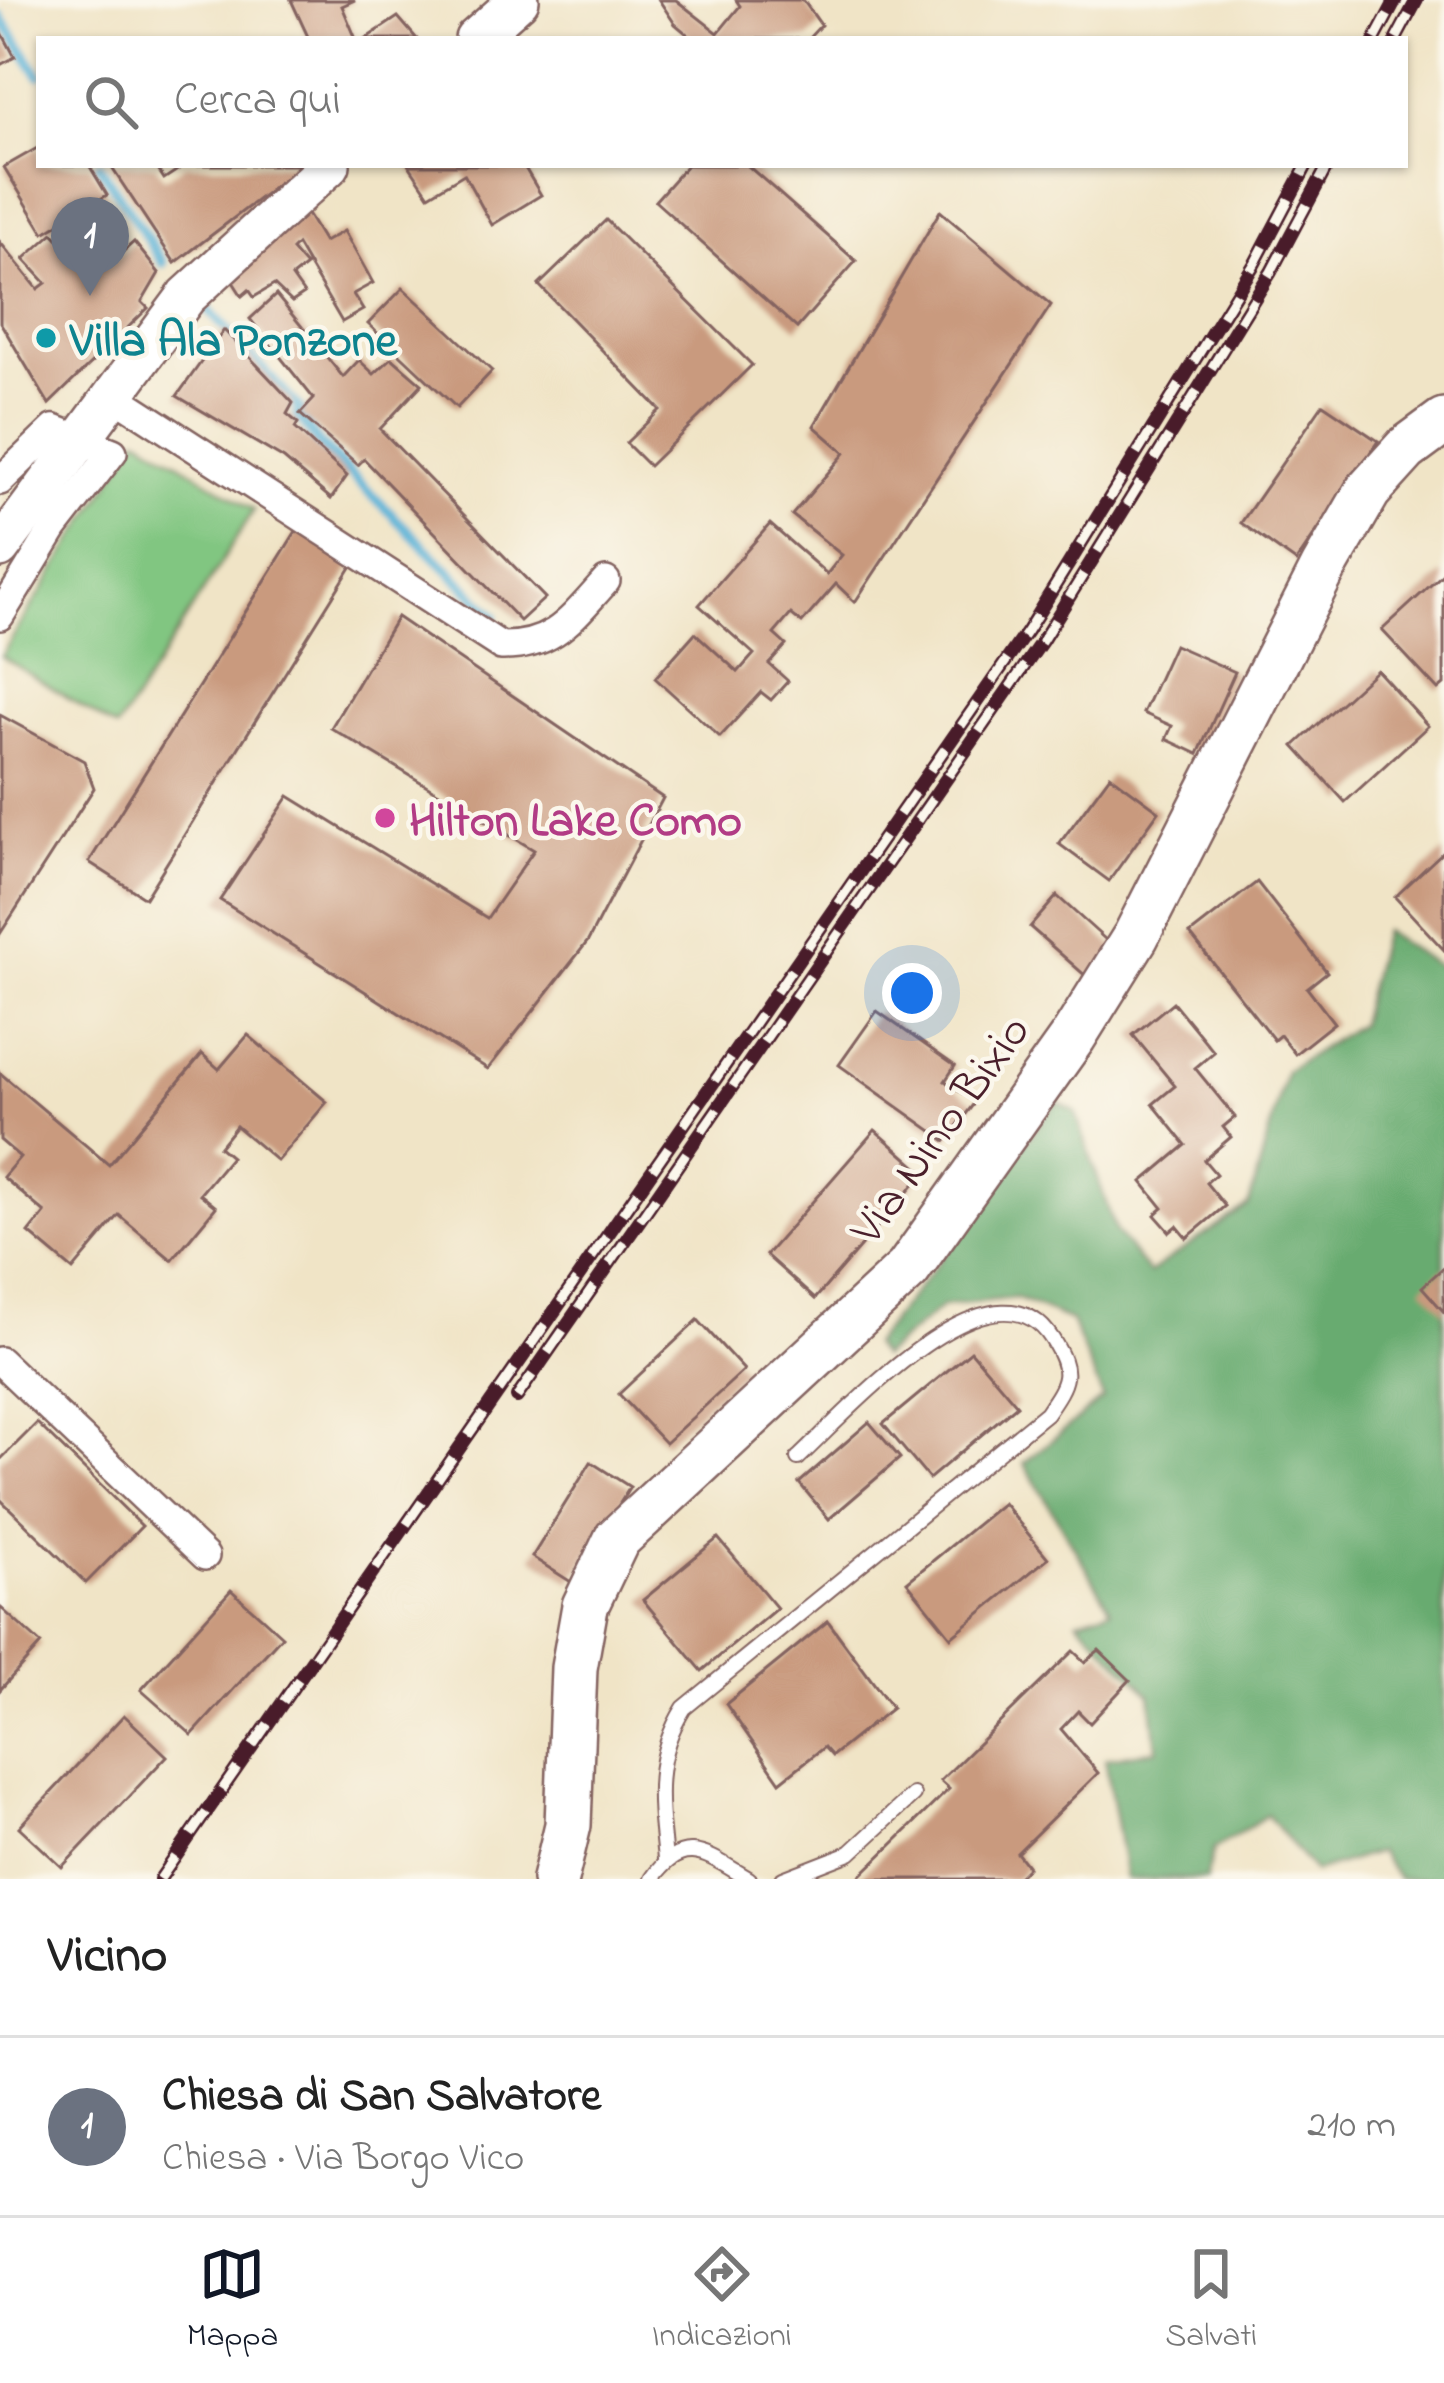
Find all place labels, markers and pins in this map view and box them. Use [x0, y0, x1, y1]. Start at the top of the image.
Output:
pin: 1 [51, 197, 129, 296]
place label: Villa Ala Ponzone [69, 308, 398, 378]
marker: Villa Ala Ponzone [33, 325, 59, 351]
place label: Hilton Lake Como [409, 788, 742, 858]
marker: Hilton Lake Como [372, 805, 398, 831]

